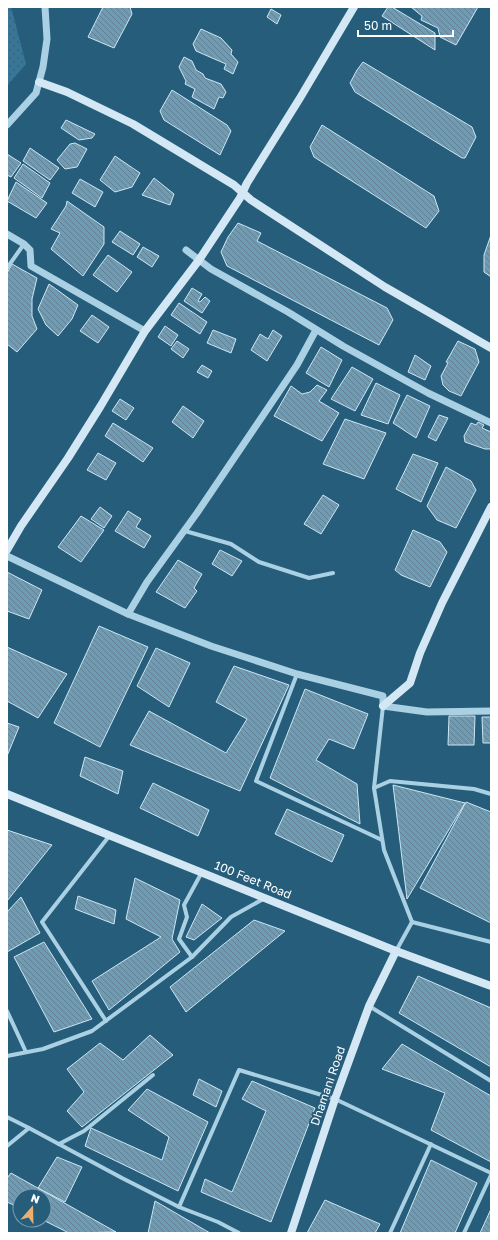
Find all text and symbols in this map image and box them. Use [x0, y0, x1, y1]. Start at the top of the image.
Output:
scale bar [358, 12, 453, 38]
text: 50 m [364, 18, 392, 33]
street label: 100 Feet Road [212, 857, 294, 902]
street label: Dhamani Road [307, 1044, 348, 1128]
north arrow [12, 1188, 52, 1228]
text: N [29, 1191, 42, 1206]

